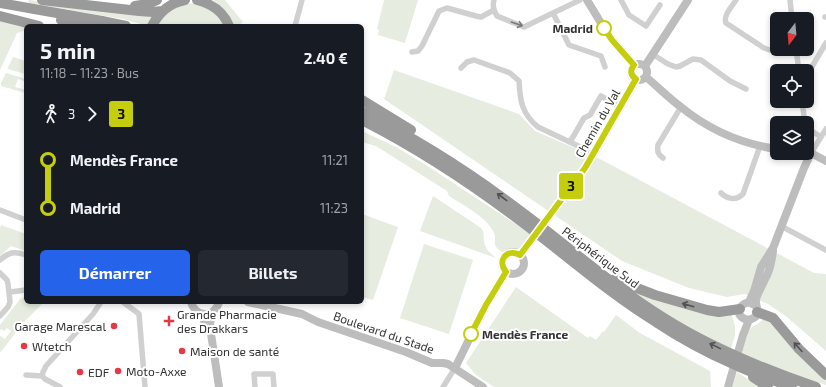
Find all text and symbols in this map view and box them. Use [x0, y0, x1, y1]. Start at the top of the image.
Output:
north arrow [770, 12, 814, 56]
map controls [770, 12, 814, 160]
marker: Madrid [596, 20, 612, 36]
one-way arrow [511, 21, 523, 29]
place label: Madrid [552, 21, 593, 35]
text: 5 min [40, 37, 96, 63]
text: 2.40 € [304, 49, 348, 67]
button: locate [770, 64, 814, 108]
text: 11:18 – 11:23 · Bus [40, 65, 139, 81]
street label: Chemin du Val [572, 86, 622, 160]
icon: walk [40, 103, 62, 125]
icon: forward [81, 103, 103, 125]
text: 3 [117, 105, 125, 122]
text: 3 [68, 106, 75, 122]
button: layers [770, 116, 814, 160]
text: Mendès France [70, 151, 178, 169]
text: 11:21 [322, 152, 348, 168]
line badge: 3 [558, 173, 584, 199]
text: 3 [567, 177, 575, 194]
one-way arrow [497, 193, 508, 202]
text: Madrid [70, 199, 121, 217]
text: 11:23 [320, 200, 348, 216]
street label: Périphérique Sud [560, 224, 642, 290]
button: Démarrer [40, 250, 190, 296]
button: Billets [198, 250, 348, 296]
one-way arrow [682, 300, 695, 308]
place label: Grande Pharmacie des Drakkars [177, 307, 277, 335]
street label: Boulevard du Stade [332, 308, 436, 356]
marker: Grande Pharmacie des Drakkars [164, 316, 174, 326]
place label: Garage Marescal [14, 319, 106, 333]
marker: Garage Marescal [109, 321, 119, 331]
marker: Mendès France [463, 326, 479, 342]
place label: Mendès France [482, 327, 569, 341]
place label: Wtetch [32, 339, 72, 353]
marker: Wtetch [19, 341, 29, 351]
one-way arrow [709, 342, 721, 349]
one-way arrow [794, 343, 803, 353]
place label: Maison de santé [190, 344, 279, 358]
marker: Maison de santé [177, 346, 187, 356]
place label: Moto-Axxe [126, 364, 187, 378]
place label: EDF [88, 365, 110, 379]
marker: Moto-Axxe [113, 366, 123, 376]
marker: EDF [75, 367, 85, 377]

